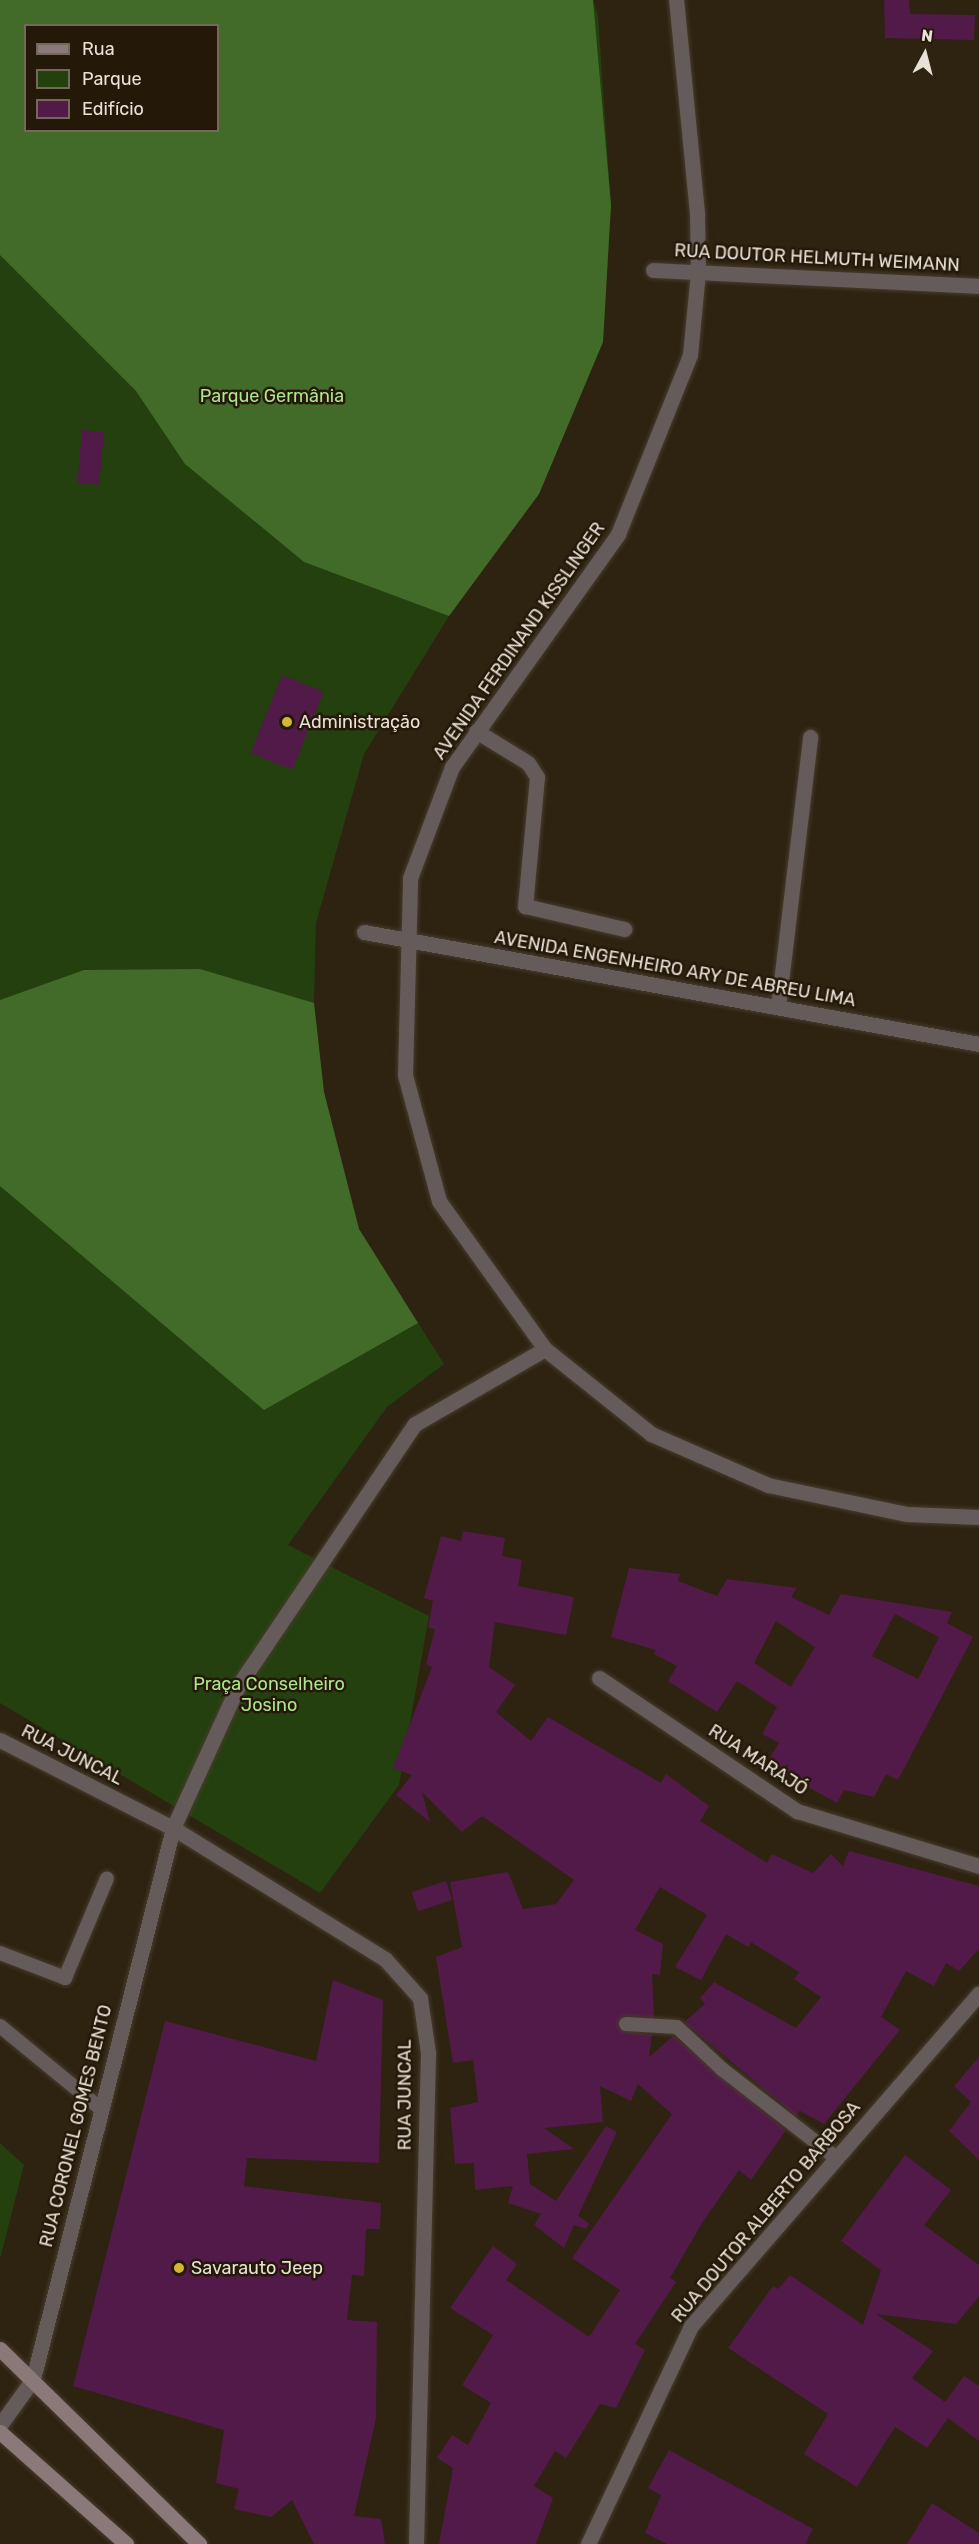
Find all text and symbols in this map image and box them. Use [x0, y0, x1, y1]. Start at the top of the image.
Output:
legend [24, 24, 219, 132]
north arrow [895, 24, 955, 84]
text: N [920, 26, 934, 46]
text: Rua [82, 38, 115, 60]
text: Parque [82, 68, 142, 90]
text: Edifício [82, 98, 144, 120]
street label: RUA DOUTOR HELMUTH WEIMANN [673, 240, 961, 276]
park label: Parque Germânia [200, 385, 344, 407]
street label: AVENIDA FERDINAND KISSLINGER [428, 518, 610, 764]
place label: Administração [299, 711, 420, 733]
marker: Administração [280, 715, 294, 729]
street label: AVENIDA ENGENHEIRO ARY DE ABREU LIMA [492, 926, 858, 1012]
park label: Praça Conselheiro Josino [193, 1674, 345, 1716]
street label: RUA JUNCAL [18, 1720, 126, 1790]
street label: RUA MARAJÓ [704, 1720, 812, 1800]
street label: RUA CORONEL GOMES BENTO [35, 2002, 117, 2250]
street label: RUA JUNCAL [394, 2039, 416, 2151]
street label: RUA DOUTOR ALBERTO BARBOSA [667, 2097, 865, 2327]
place label: Savarauto Jeep [191, 2257, 323, 2279]
marker: Savarauto Jeep [172, 2261, 186, 2275]

